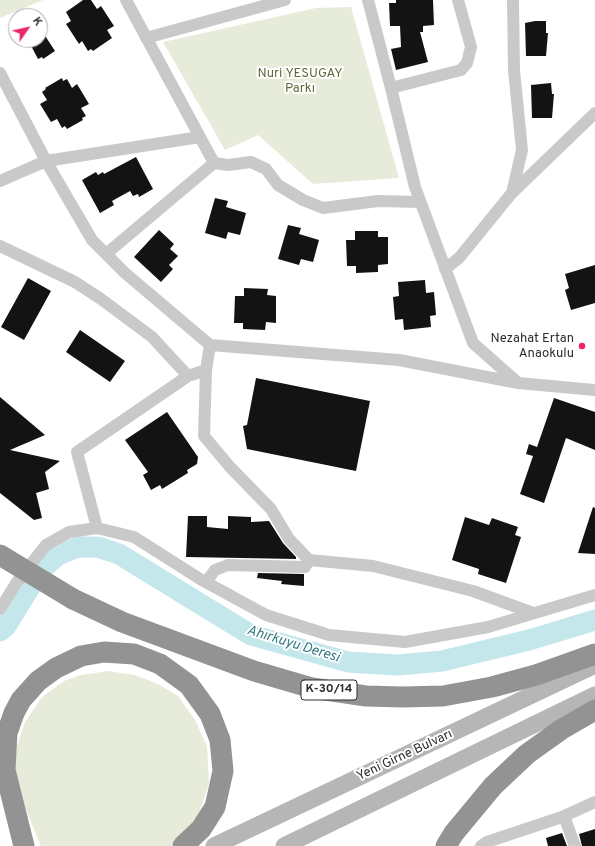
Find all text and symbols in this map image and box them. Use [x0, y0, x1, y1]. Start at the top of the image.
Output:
north arrow [8, 8, 48, 48]
text: K [29, 15, 45, 29]
park label: Nuri YESUGAY Parkı [257, 66, 343, 97]
place label: Nezahat Ertan Anaokulu [490, 331, 574, 362]
marker: Nezahat Ertan Anaokulu [577, 341, 587, 351]
water label: Ahırkuyu Deresi [245, 623, 341, 667]
road number: K-30/14 [301, 680, 357, 700]
street label: Yeni Girne Bulvarı [355, 727, 455, 785]

